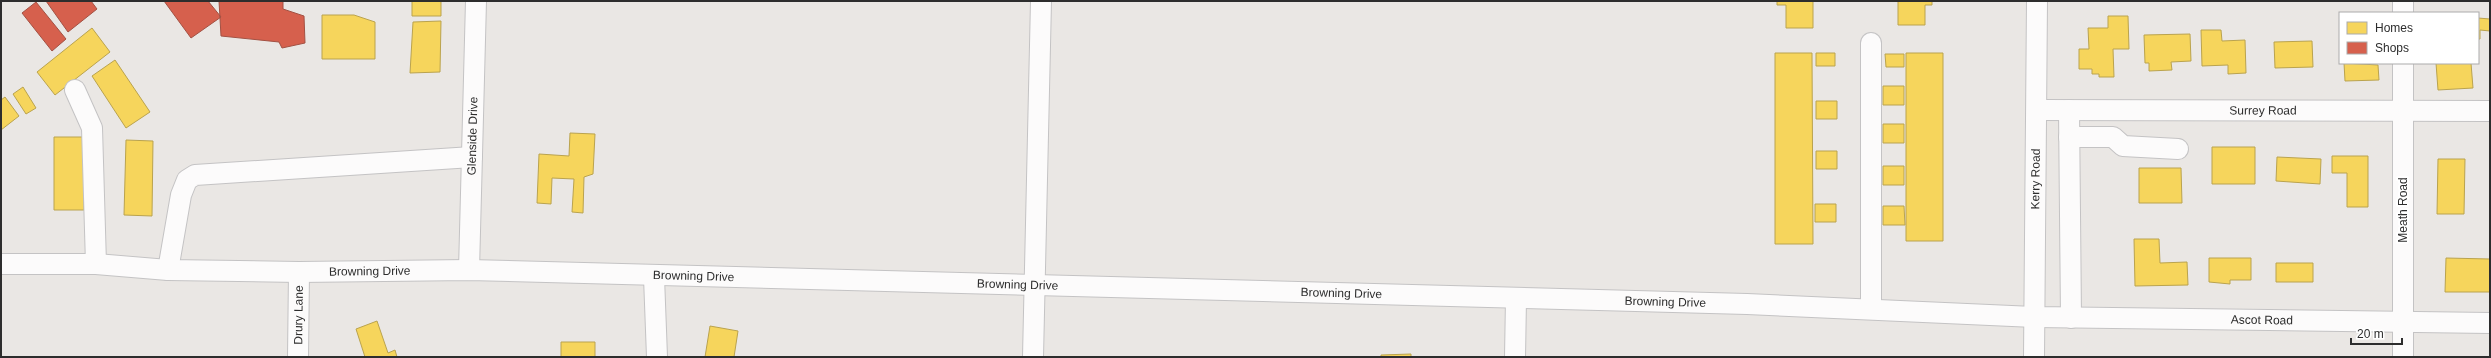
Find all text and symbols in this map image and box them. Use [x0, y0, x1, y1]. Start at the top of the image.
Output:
legend [2339, 12, 2479, 64]
text: Homes [2375, 21, 2413, 35]
text: Shops [2375, 41, 2409, 55]
street label: Glenside Drive [464, 96, 481, 176]
street label: Surrey Road [2229, 103, 2297, 118]
street label: Kerry Road [2028, 149, 2043, 209]
street label: Meath Road [2396, 177, 2410, 243]
street label: Browning Drive [329, 264, 411, 279]
street label: Browning Drive [653, 268, 735, 284]
street label: Browning Drive [977, 277, 1059, 293]
street label: Drury Lane [291, 285, 306, 345]
street label: Browning Drive [1301, 285, 1383, 301]
street label: Browning Drive [1624, 294, 1707, 310]
street label: Ascot Road [2231, 313, 2293, 327]
scale bar [2351, 320, 2402, 346]
text: 20 m [2357, 327, 2384, 341]

